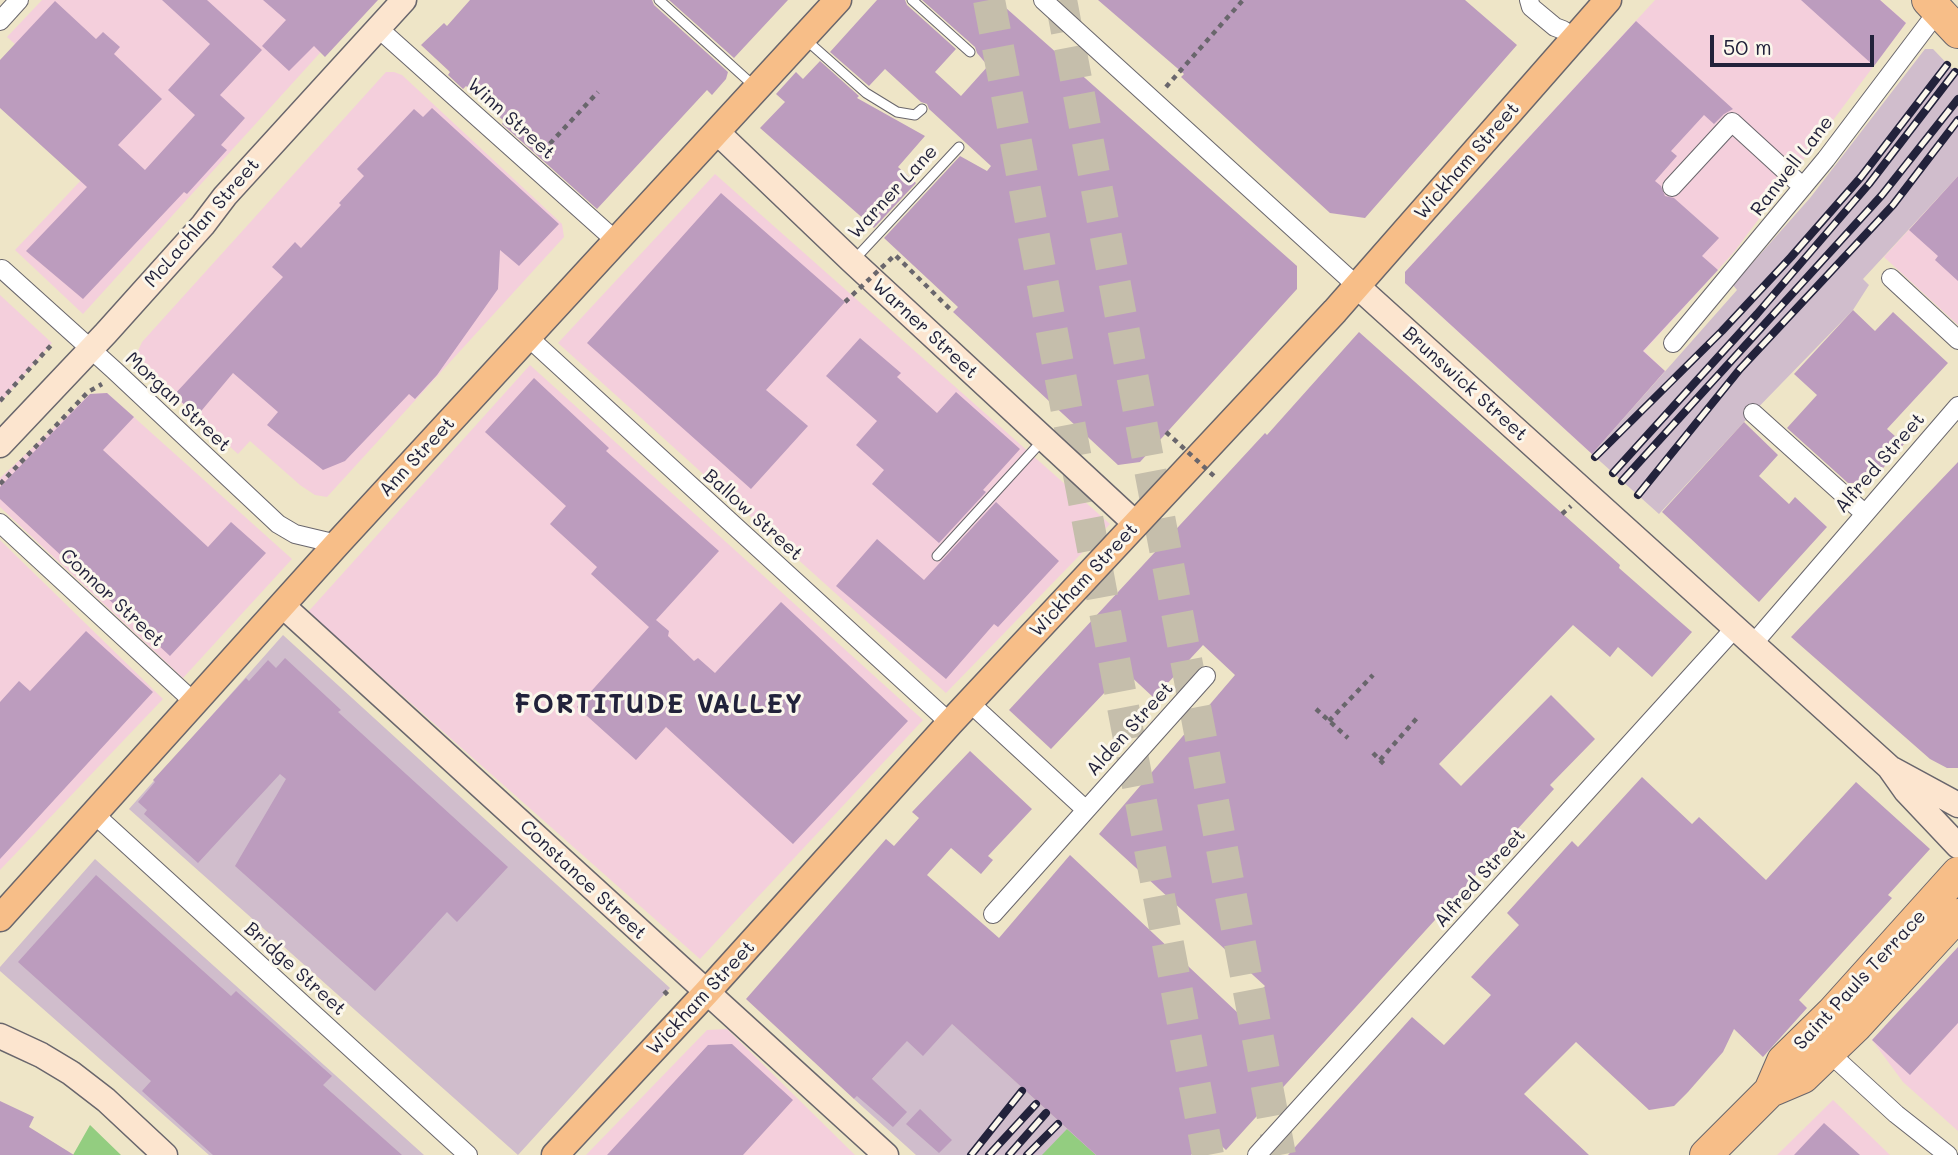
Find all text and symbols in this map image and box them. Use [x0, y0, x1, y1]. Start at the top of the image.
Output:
scale bar [1713, 21, 1878, 65]
text: 50 m [1723, 33, 1772, 60]
street label: Winn Street [462, 74, 560, 164]
street label: Wickham Street [1410, 98, 1524, 224]
street label: Ranwell Lane [1746, 111, 1838, 221]
street label: Warner Lane [844, 140, 942, 244]
street label: McLachlan Street [140, 154, 264, 292]
street label: Warner Street [867, 274, 983, 384]
street label: Brunswick Street [1398, 322, 1532, 446]
street label: Morgan Street [121, 347, 235, 457]
street label: Alfred Street [1830, 408, 1930, 518]
street label: Ann Street [374, 412, 460, 502]
street label: Ballow Street [699, 464, 807, 566]
street label: Wickham Street [1025, 518, 1143, 642]
street label: Connor Street [55, 544, 169, 652]
street label: Alden Street [1082, 677, 1178, 781]
district label: FORTITUDE VALLEY [516, 689, 802, 721]
street label: Constance Street [515, 815, 651, 945]
street label: Alfred Street [1430, 824, 1530, 932]
street label: Saint Pauls Terrace [1789, 905, 1931, 1055]
street label: Bridge Street [240, 918, 350, 1020]
street label: Wickham Street [642, 936, 760, 1060]

